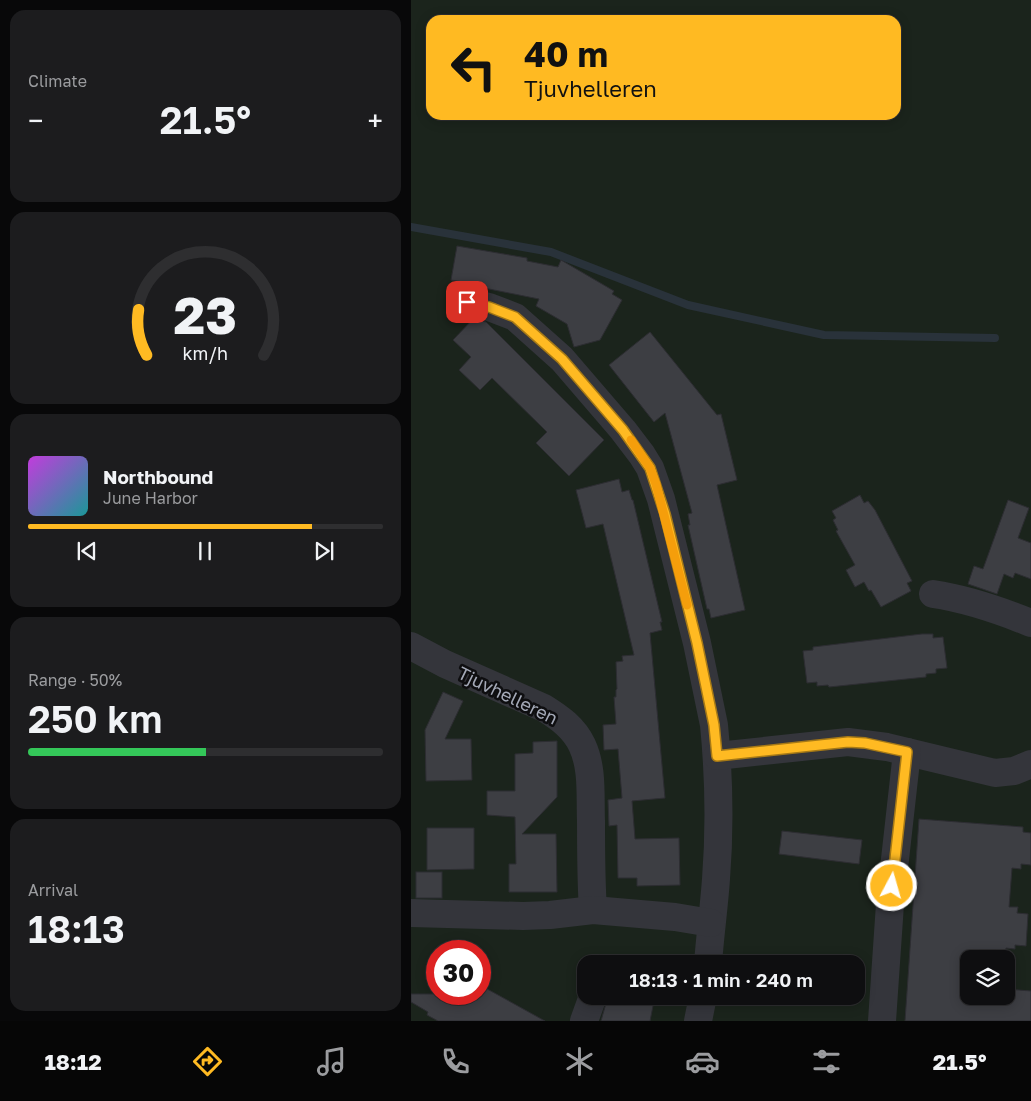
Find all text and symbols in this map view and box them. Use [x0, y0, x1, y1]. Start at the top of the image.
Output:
text: 40 m [524, 33, 608, 75]
icon: left [441, 35, 506, 100]
text: Climate [28, 71, 87, 91]
text: Tjuvhelleren [524, 75, 657, 102]
text: 21.5° [160, 97, 251, 142]
text: − [28, 104, 43, 137]
text: + [368, 104, 383, 137]
pin [446, 281, 488, 323]
text: 23 [174, 283, 237, 345]
icon: arrive [453, 288, 481, 316]
text: km/h [183, 342, 228, 364]
text: Northbound [103, 465, 213, 488]
text: June Harbor [103, 488, 198, 508]
icon: previous [73, 537, 101, 565]
icon: pause [191, 537, 219, 565]
icon: next [310, 537, 338, 565]
street label: Tjuvhelleren [454, 661, 562, 729]
text: Range · 50% [28, 670, 122, 690]
text: 250 km [28, 696, 162, 741]
position arrow [865, 859, 917, 911]
text: Arrival [28, 880, 78, 900]
text: 18:13 [28, 906, 125, 951]
speed limit sign: 30 [426, 940, 491, 1005]
map controls [960, 950, 1015, 1005]
button: layers [960, 950, 1015, 1005]
text: 18:13 · 1 min · 240 m [629, 968, 813, 991]
icon: directions [190, 1044, 225, 1079]
icon: music [314, 1044, 349, 1079]
icon: phone [438, 1044, 473, 1079]
icon: climate [562, 1044, 597, 1079]
icon: car [685, 1044, 720, 1079]
icon: filters [809, 1044, 844, 1079]
text: 18:12 [44, 1048, 102, 1075]
text: 21.5° [933, 1048, 987, 1075]

